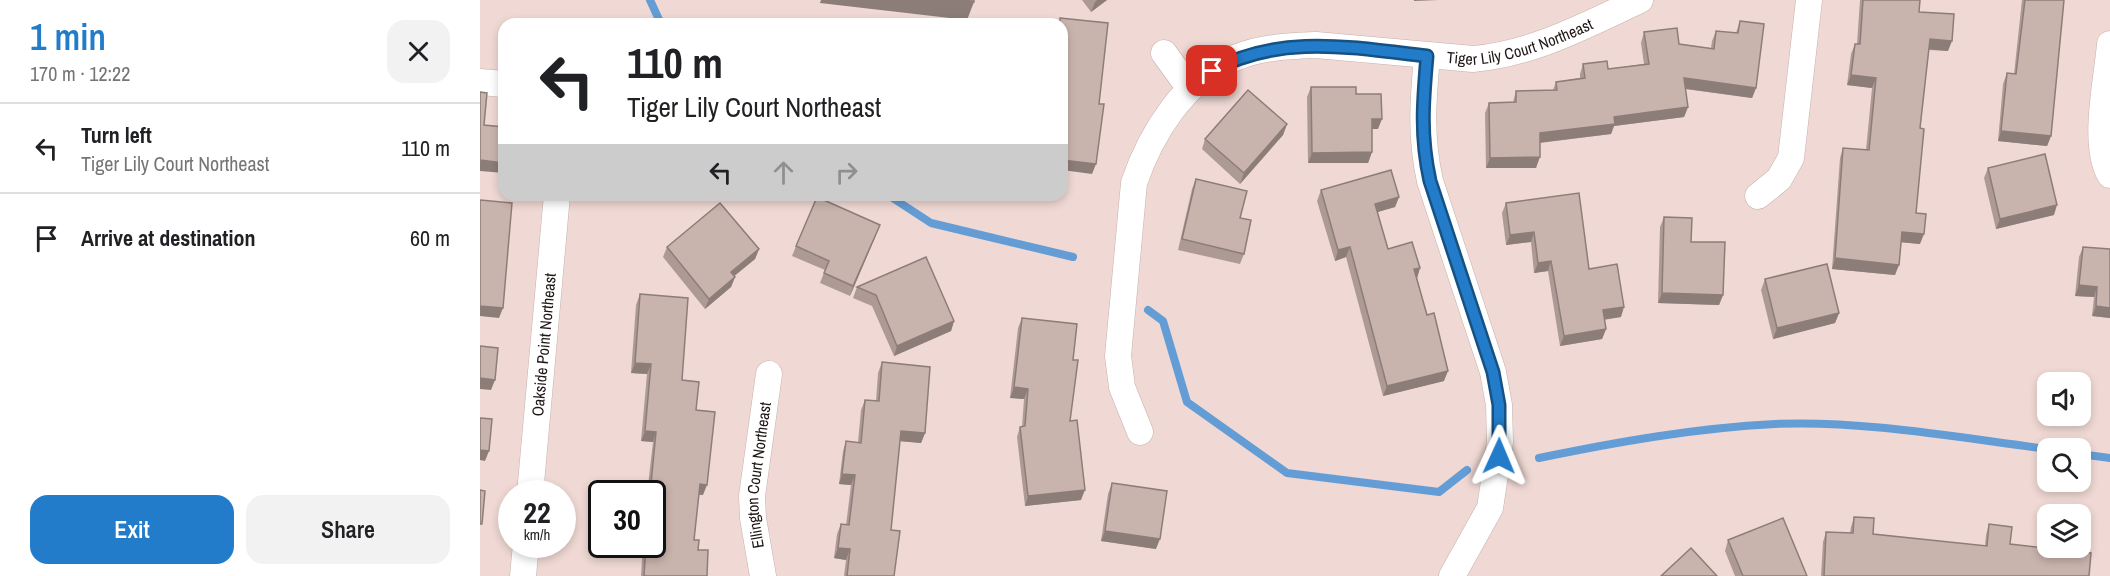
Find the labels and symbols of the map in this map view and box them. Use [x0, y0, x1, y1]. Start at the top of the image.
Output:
street label: Tiger Lily Court Northeast [1446, 13, 1596, 70]
pin [1186, 45, 1237, 96]
street label: Oakside Point Northeast [526, 272, 561, 417]
street label: Ellington Court Northeast [741, 400, 776, 550]
position arrow [1467, 424, 1531, 488]
speed limit sign: 30 [588, 480, 666, 558]

